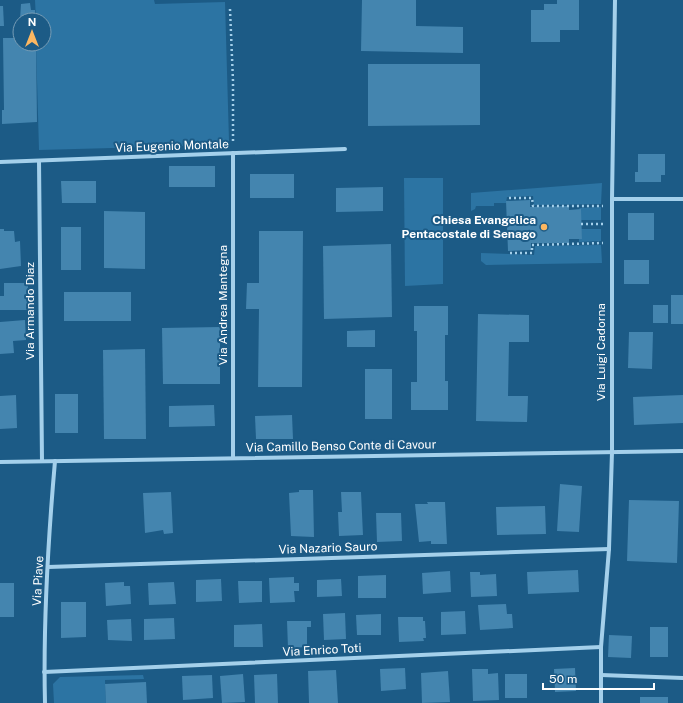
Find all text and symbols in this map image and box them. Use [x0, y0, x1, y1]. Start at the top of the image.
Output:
north arrow [12, 12, 52, 52]
text: N [28, 16, 36, 28]
street label: Via Eugenio Montale [115, 137, 229, 155]
place label: Chiesa Evangelica Pentacostale di Senago [402, 213, 536, 241]
marker: Chiesa Evangelica Pentacostale di Senago [539, 222, 549, 232]
street label: Via Andrea Mantegna [216, 245, 230, 365]
street label: Via Armando Diaz [23, 262, 37, 360]
street label: Via Luigi Cadorna [594, 303, 608, 401]
street label: Via Camillo Benso Conte di Cavour [246, 437, 437, 455]
street label: Via Nazario Sauro [278, 539, 378, 557]
street label: Via Piave [30, 555, 46, 607]
street label: Via Enrico Toti [282, 641, 362, 659]
scale bar [543, 665, 654, 691]
text: 50 m [549, 672, 577, 686]

